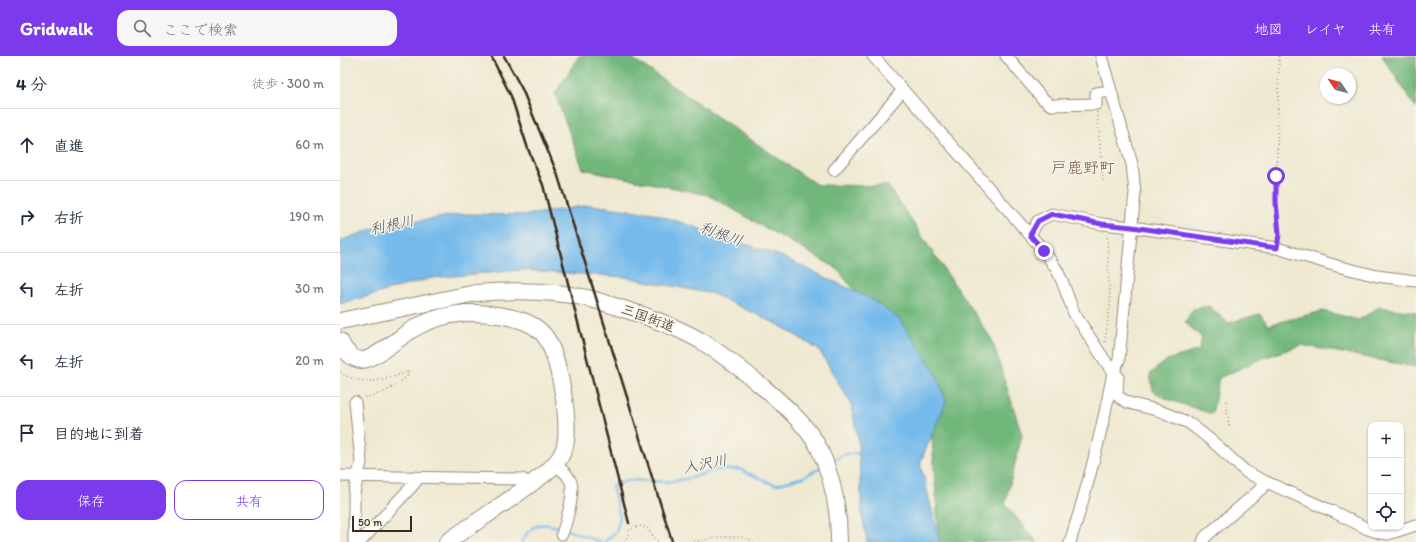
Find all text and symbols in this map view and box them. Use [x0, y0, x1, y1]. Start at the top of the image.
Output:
search box [117, 10, 397, 46]
text: Gridwalk [20, 17, 93, 40]
icon: search [131, 17, 153, 39]
text: ここで検索 [163, 21, 238, 39]
text: 地図 [1255, 21, 1283, 38]
text: レイヤ [1305, 21, 1346, 38]
text: 共有 [1368, 21, 1396, 38]
north arrow [1320, 68, 1356, 104]
text: 4 分 [16, 74, 47, 94]
text: 徒歩 · 300 m [252, 76, 324, 91]
icon: ahead [16, 134, 38, 156]
text: 直進 [54, 137, 84, 155]
text: 60 m [295, 137, 324, 152]
district label: 戸鹿野町 [1051, 158, 1115, 177]
route start [1267, 167, 1285, 185]
icon: right [16, 206, 38, 228]
text: 右折 [54, 209, 84, 227]
text: 190 m [289, 209, 324, 224]
water label: 利根川 [368, 212, 416, 238]
water label: 利根川 [697, 218, 745, 250]
route end [1035, 242, 1053, 260]
icon: left [16, 278, 38, 300]
text: 左折 [54, 281, 84, 299]
text: 30 m [295, 281, 324, 296]
street label: 三国街道 [619, 300, 677, 336]
icon: left [16, 350, 38, 372]
text: 左折 [54, 353, 84, 371]
text: 20 m [295, 353, 324, 368]
icon: arrive [16, 422, 38, 444]
map controls [1368, 422, 1404, 530]
button: + [1368, 422, 1404, 458]
text: 目的地に到着 [54, 425, 144, 443]
water label: 入沢川 [681, 451, 729, 477]
button: − [1368, 458, 1404, 494]
button: 保存 [16, 480, 166, 520]
button: 共有 [174, 480, 324, 520]
button: locate [1368, 494, 1404, 530]
scale bar [352, 514, 412, 533]
text: 50 m [358, 516, 382, 529]

